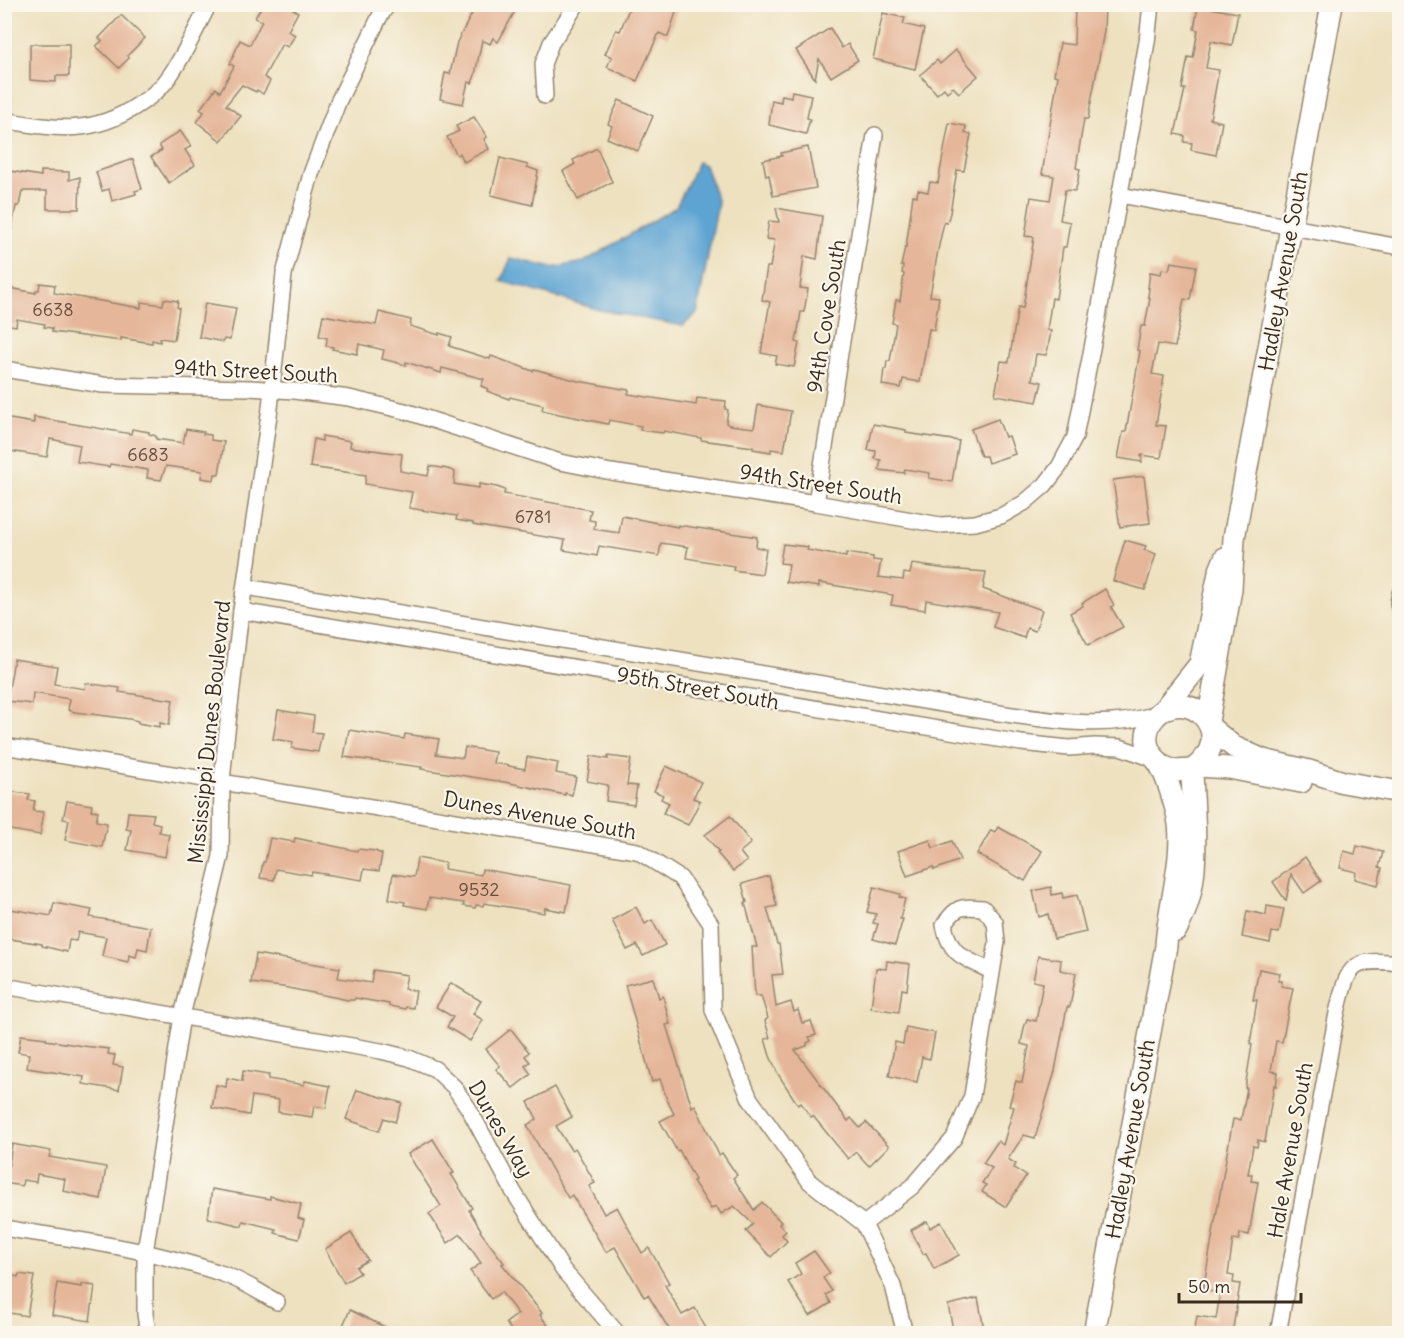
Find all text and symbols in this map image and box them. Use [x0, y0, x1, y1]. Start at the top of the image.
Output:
street label: Hadley Avenue South [1252, 169, 1314, 373]
street label: 94th Cove South [801, 237, 851, 395]
house number: 6638 [32, 298, 74, 321]
street label: 94th Street South [173, 353, 339, 389]
house number: 6683 [127, 443, 169, 466]
street label: 94th Street South [738, 458, 904, 510]
house number: 6781 [515, 505, 551, 528]
street label: Mississippi Dunes Boulevard [182, 599, 236, 865]
street label: 95th Street South [615, 660, 781, 716]
street label: Dunes Avenue South [441, 785, 639, 845]
house number: 9532 [459, 878, 500, 901]
street label: Hadley Avenue South [1099, 1037, 1161, 1241]
street label: Hale Avenue South [1261, 1060, 1319, 1240]
street label: Dunes Way [462, 1076, 540, 1182]
scale bar [1179, 1266, 1300, 1304]
text: 50 m [1188, 1275, 1230, 1298]

